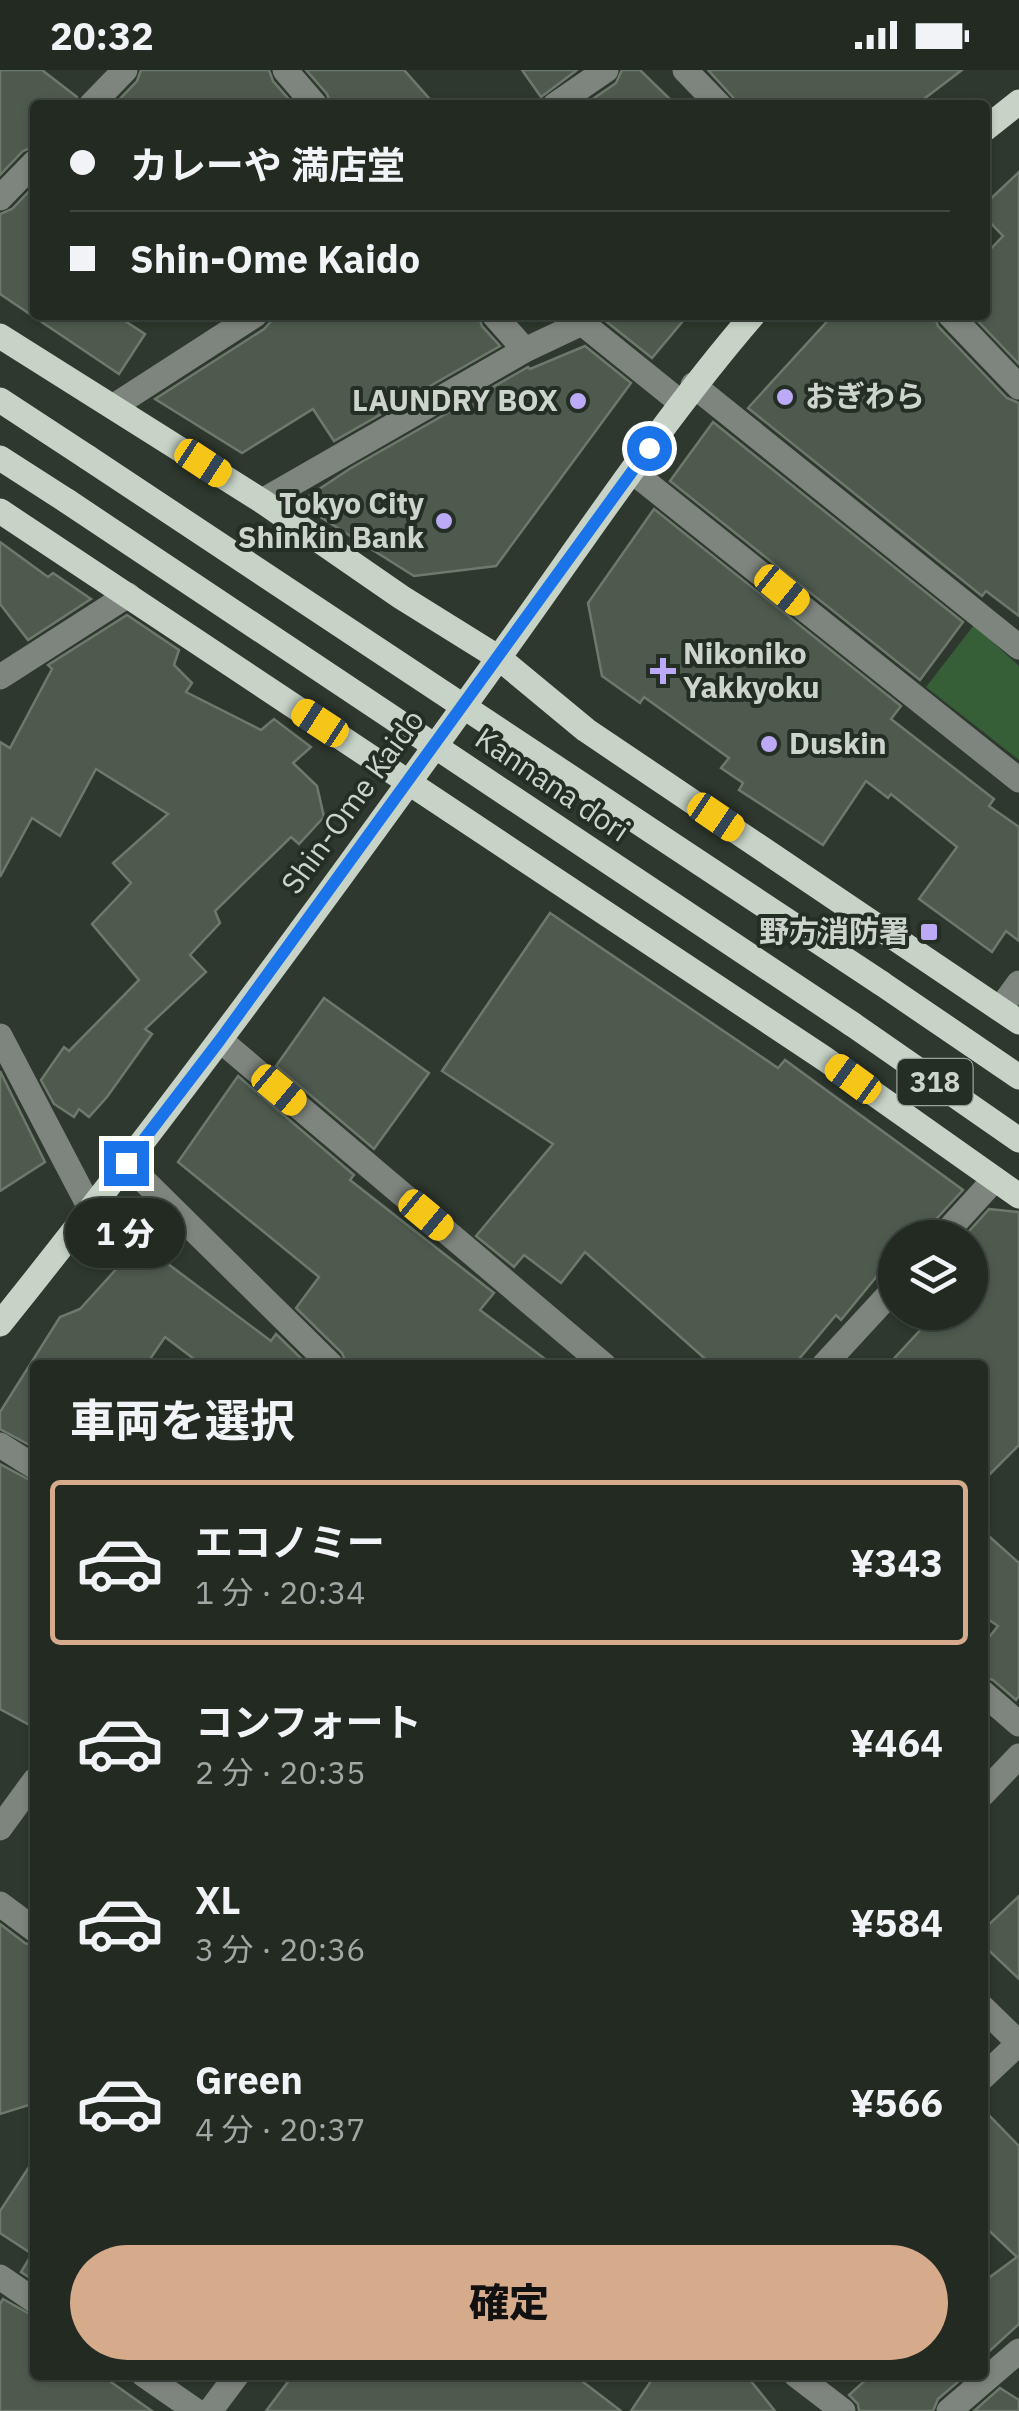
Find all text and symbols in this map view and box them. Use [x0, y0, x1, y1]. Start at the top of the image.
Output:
text: 20:32 [50, 11, 154, 60]
text: カレーや 満店堂 [130, 140, 405, 189]
text: Shin-Ome Kaido [130, 234, 420, 283]
place label: おぎわら [805, 376, 925, 415]
place label: LAUNDRY BOX [352, 380, 558, 419]
marker: おぎわら [774, 386, 796, 408]
marker: LAUNDRY BOX [567, 390, 589, 412]
route start [627, 426, 672, 471]
car [170, 434, 236, 492]
place label: Tokyo City Shinkin Bank [238, 483, 425, 556]
marker: Tokyo City Shinkin Bank [433, 510, 455, 532]
car [749, 559, 815, 621]
place label: Nikoniko Yakkyoku [683, 633, 820, 706]
marker: Nikoniko Yakkyoku [652, 660, 674, 682]
car [287, 694, 353, 752]
street label: Shin-Ome Kaido [272, 701, 432, 901]
street label: Kannana dori [468, 718, 637, 850]
place label: Duskin [789, 723, 887, 762]
marker: Duskin [758, 733, 780, 755]
car [683, 788, 749, 846]
place label: 野方消防署 [759, 911, 909, 950]
marker: 野方消防署 [918, 921, 940, 943]
car [820, 1049, 886, 1109]
car [246, 1059, 312, 1121]
road number: 318 [898, 1059, 972, 1105]
route end [104, 1141, 149, 1186]
car [393, 1184, 459, 1246]
callout: 1 分 [66, 1198, 186, 1268]
text: 1 分 [96, 1212, 154, 1254]
map controls [878, 1220, 988, 1330]
button: layers [878, 1220, 988, 1330]
text: 車両を選択 [70, 1391, 295, 1449]
text: エコノミー [195, 1517, 385, 1566]
icon: car [75, 1518, 165, 1608]
text: ¥343 [850, 1538, 943, 1587]
text: 1 分 · 20:34 [195, 1571, 365, 1613]
text: コンフォート [195, 1697, 422, 1746]
icon: car [75, 1698, 165, 1788]
text: ¥464 [850, 1718, 943, 1767]
text: 2 分 · 20:35 [195, 1751, 365, 1793]
text: XL [195, 1875, 241, 1924]
icon: car [75, 1878, 165, 1968]
text: ¥584 [850, 1898, 943, 1947]
text: 3 分 · 20:36 [195, 1928, 365, 1970]
text: Green [195, 2055, 303, 2104]
icon: car [75, 2058, 165, 2148]
text: ¥566 [850, 2078, 943, 2127]
text: 4 分 · 20:37 [195, 2108, 365, 2150]
button: 確定 [70, 2245, 948, 2360]

